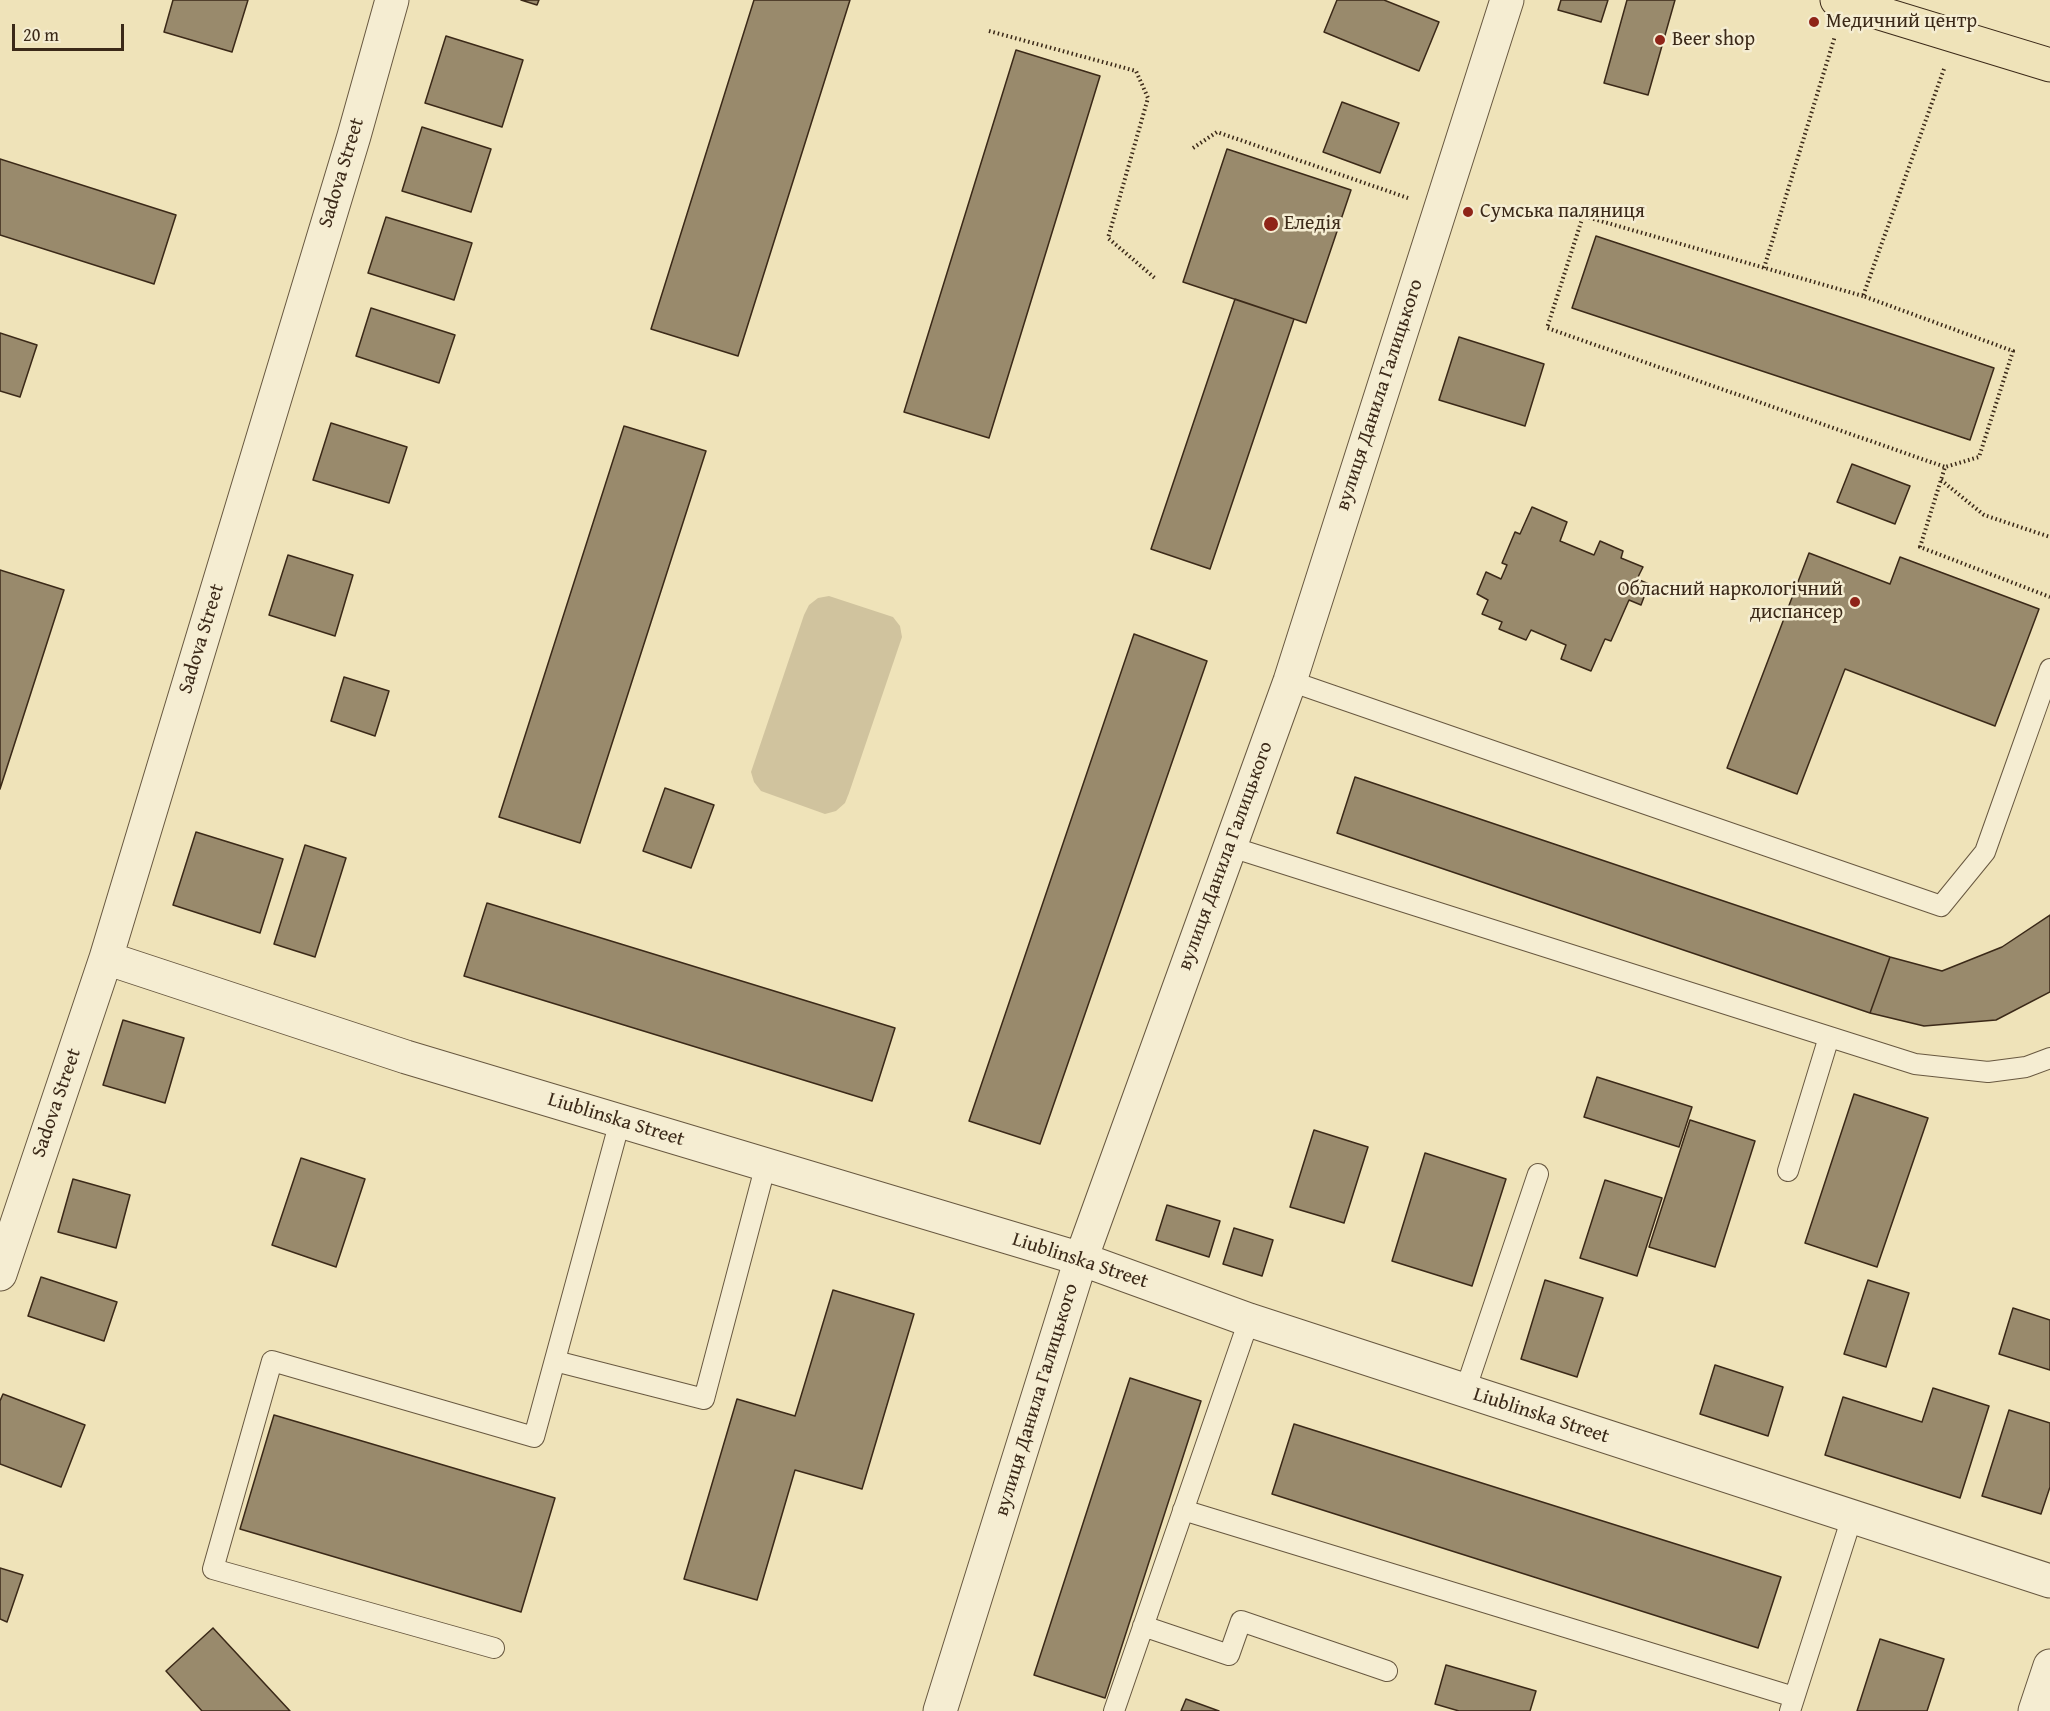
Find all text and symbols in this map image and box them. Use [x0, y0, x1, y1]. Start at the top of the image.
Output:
place label: Медичний центр [1826, 10, 1977, 34]
scale bar [15, 12, 128, 50]
marker: Медичний центр [1807, 15, 1821, 29]
text: 20 m [23, 21, 59, 48]
place label: Beer shop [1672, 28, 1755, 52]
marker: Beer shop [1653, 33, 1667, 47]
street label: Sadova Street [314, 115, 370, 231]
place label: Сумська паляниця [1480, 200, 1645, 224]
marker: Сумська паляниця [1461, 205, 1475, 219]
place label: Еледія [1284, 212, 1341, 236]
marker: Еледія [1262, 215, 1280, 233]
street label: вулиця Данила Галицького [1331, 276, 1429, 514]
place label: Обласний наркологічний диспансер [1617, 578, 1843, 625]
street label: Sadova Street [174, 581, 230, 697]
marker: Обласний наркологічний диспансер [1848, 595, 1862, 609]
street label: вулиця Данила Галицького [1173, 738, 1279, 974]
street label: Sadova Street [27, 1045, 87, 1161]
street label: Liublinska Street [545, 1088, 687, 1152]
street label: Liublinska Street [1009, 1228, 1151, 1294]
street label: вулиця Данила Галицького [990, 1281, 1084, 1519]
street label: Liublinska Street [1470, 1383, 1612, 1449]

